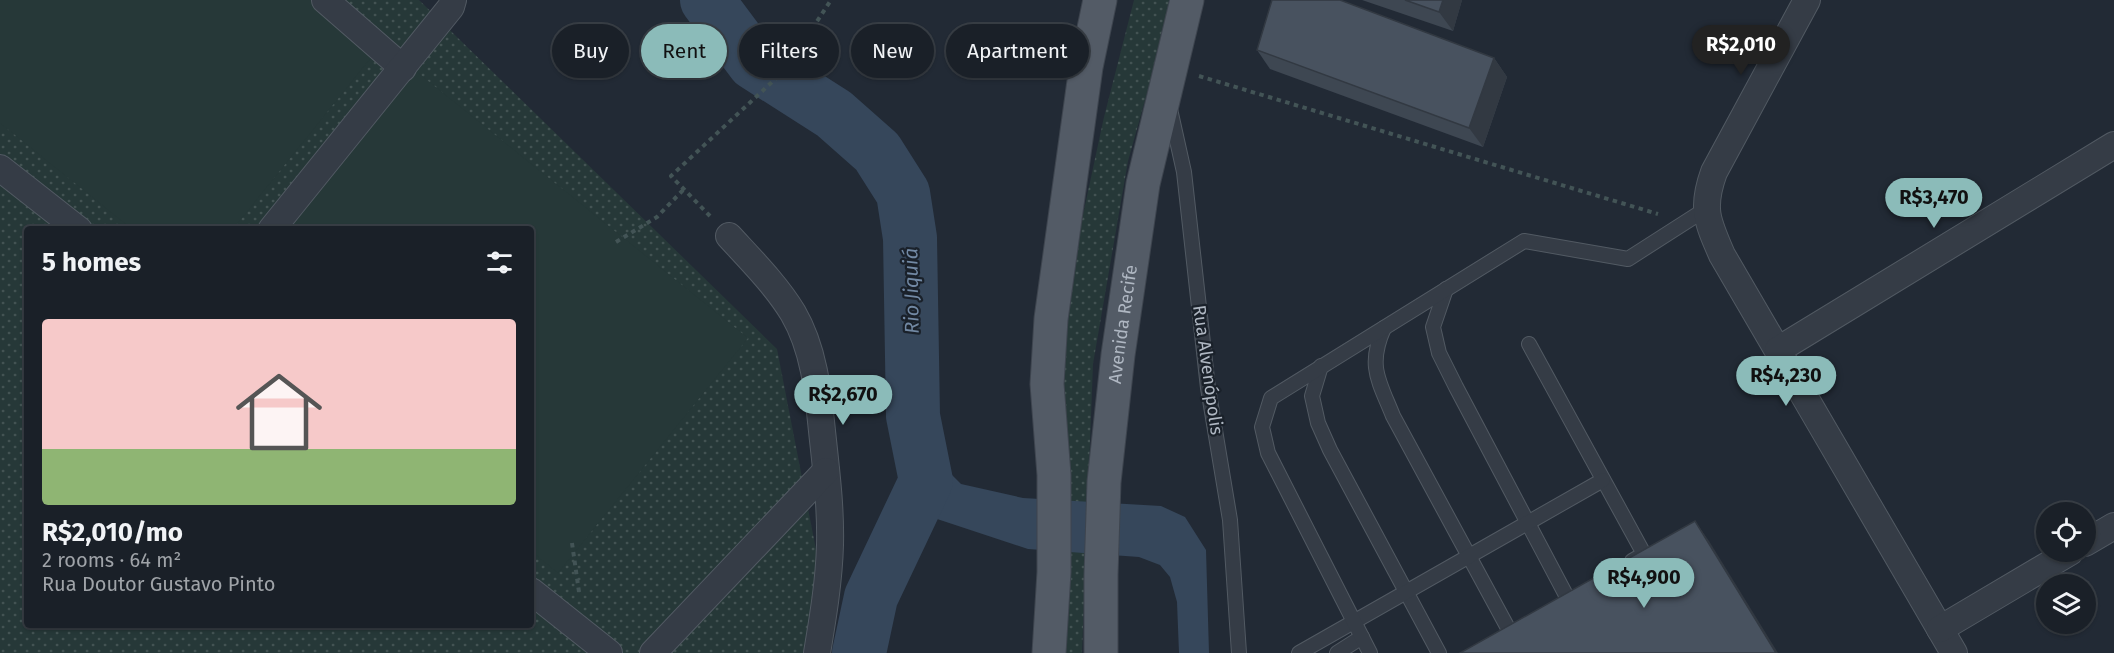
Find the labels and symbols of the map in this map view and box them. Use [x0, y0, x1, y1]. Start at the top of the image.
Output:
pin: R$2,010 [1686, 25, 1796, 76]
pin: R$3,470 [1879, 178, 1989, 229]
water label: Rio Jiquiá [898, 248, 924, 334]
street label: Avenida Recife [1104, 263, 1142, 385]
street label: Rua Alvenópolis [1188, 304, 1228, 436]
pin: R$4,230 [1731, 356, 1841, 407]
pin: R$2,670 [788, 375, 898, 426]
pin: R$4,900 [1589, 558, 1699, 609]

